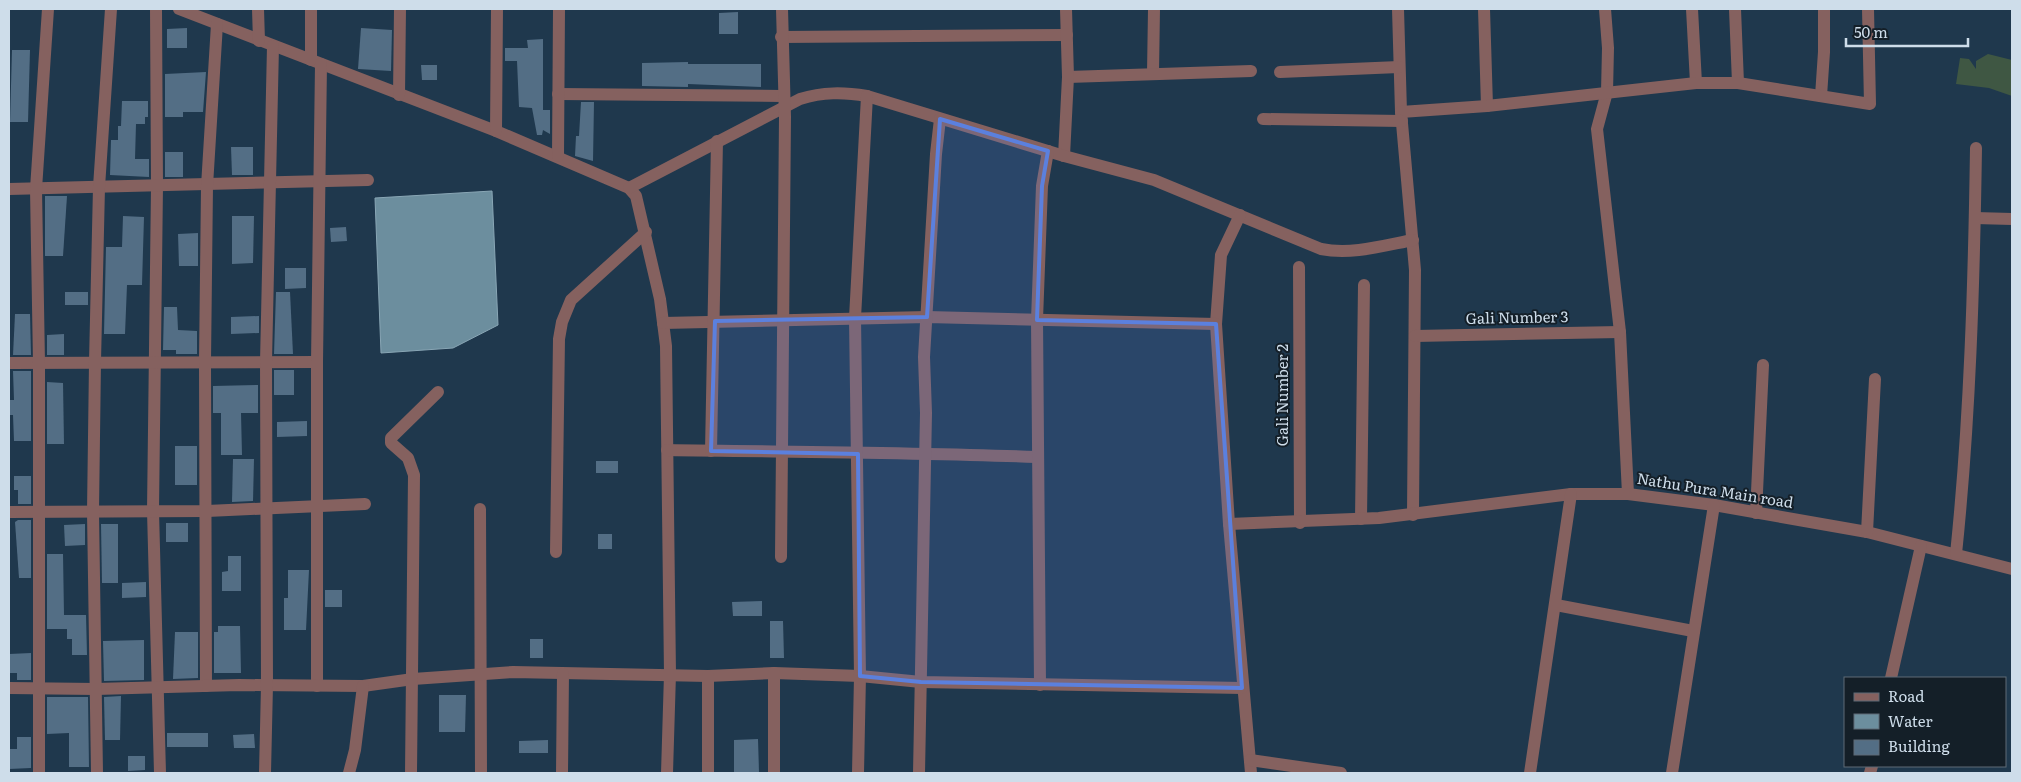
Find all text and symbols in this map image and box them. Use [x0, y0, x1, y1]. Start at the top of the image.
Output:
scale bar [1846, 15, 1968, 47]
text: 50 m [1854, 20, 1888, 43]
street label: Gali Number 3 [1465, 304, 1569, 329]
street label: Gali Number 2 [1270, 343, 1293, 446]
street label: Nathu Pura Main road [1635, 466, 1795, 513]
legend [1844, 677, 2006, 767]
text: Road [1888, 684, 1924, 707]
text: Water [1888, 709, 1933, 732]
text: Building [1888, 734, 1950, 757]

